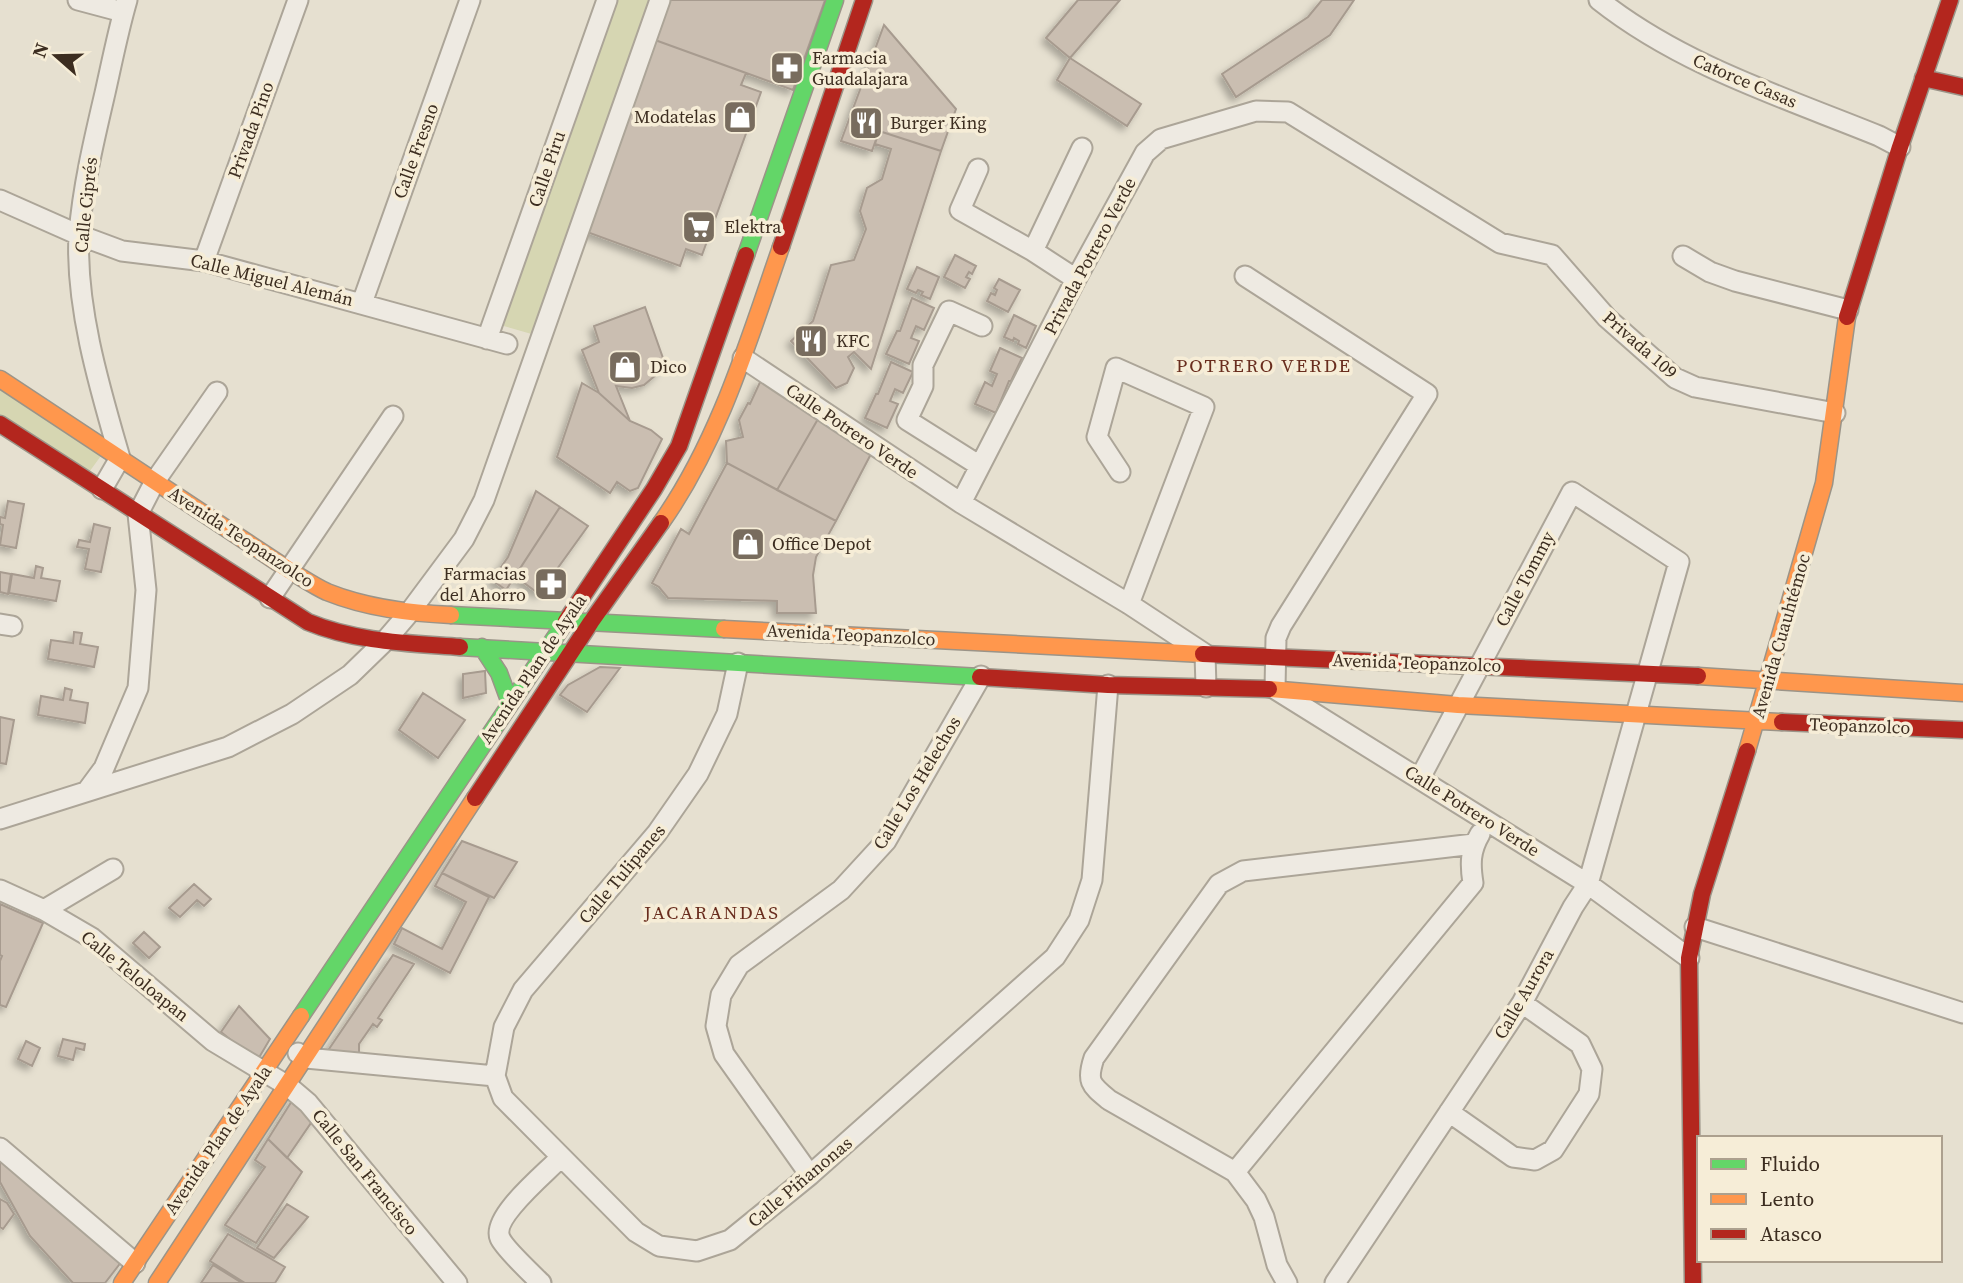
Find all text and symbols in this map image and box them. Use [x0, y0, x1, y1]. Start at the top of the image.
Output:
north arrow [21, 21, 91, 91]
text: N [25, 39, 55, 61]
place label: Farmacia Guadalajara [812, 45, 909, 91]
street label: Catorce Casas [1689, 47, 1801, 114]
pharmacy icon: Farmacia Guadalajara [768, 49, 806, 87]
street label: Privada Pino [221, 78, 280, 182]
shop icon: Modatelas [721, 98, 759, 136]
street label: Calle Fresno [387, 100, 444, 202]
place label: Modatelas [634, 104, 716, 129]
restaurant icon: Burger King [847, 104, 885, 142]
place label: Burger King [890, 110, 987, 135]
street label: Calle Piru [522, 127, 571, 210]
street label: Calle Ciprés [68, 156, 103, 254]
street label: Privada Potrero Verde [1038, 173, 1142, 339]
supermarket icon: Elektra [680, 208, 718, 246]
place label: Elektra [724, 214, 782, 239]
street label: Calle Miguel Alemán [188, 247, 356, 312]
street label: Privada 109 [1598, 305, 1683, 384]
restaurant icon: KFC [792, 322, 830, 360]
place label: KFC [836, 328, 870, 353]
shop icon: Dico [606, 348, 644, 386]
district label: POTRERO VERDE [1176, 352, 1352, 378]
place label: Dico [650, 354, 687, 379]
street label: Calle Potrero Verde [781, 377, 923, 484]
street label: Avenida Teopanzolco [164, 480, 319, 593]
shop icon: Office Depot [729, 525, 767, 563]
street label: Calle Tommy [1489, 526, 1561, 631]
place label: Office Depot [772, 531, 871, 556]
street label: Avenida Cuauhtémoc [1745, 550, 1816, 721]
place label: Farmacias del Ahorro [440, 561, 526, 607]
pharmacy icon: Farmacias del Ahorro [532, 565, 570, 603]
street label: Avenida Plan de Ayala [473, 588, 592, 748]
street label: Avenida Teopanzolco [766, 618, 936, 651]
street label: Avenida Teopanzolco [1332, 647, 1502, 678]
street label: Calle Los Helechos [867, 711, 966, 854]
street label: Teopanzolco [1809, 711, 1911, 740]
street label: Calle Potrero Verde [1400, 759, 1545, 862]
street label: Calle Tulipanes [572, 818, 671, 929]
district label: JACARANDAS [643, 899, 780, 925]
street label: Calle Teloloapan [76, 924, 195, 1027]
street label: Calle Aurora [1488, 943, 1560, 1044]
street label: Avenida Plan de Ayala [158, 1059, 277, 1219]
street label: Calle San Francisco [307, 1103, 424, 1240]
street label: Calle Piñanonas [742, 1130, 857, 1233]
legend [1697, 1136, 1942, 1262]
text: Fluido [1760, 1149, 1820, 1178]
text: Lento [1760, 1184, 1814, 1213]
text: Atasco [1760, 1219, 1822, 1248]

